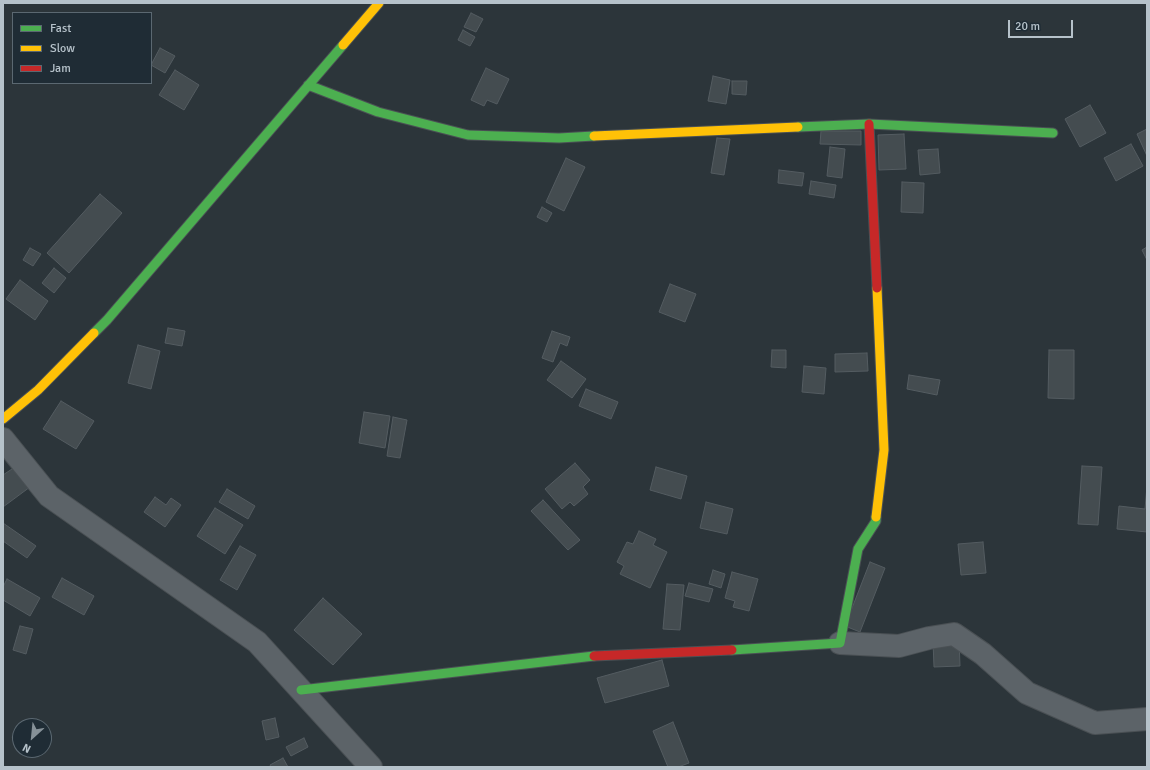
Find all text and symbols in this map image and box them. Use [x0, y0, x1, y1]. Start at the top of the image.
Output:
legend [12, 12, 152, 84]
scale bar [1010, 12, 1075, 38]
text: 20 m [1015, 19, 1040, 34]
text: Fast [50, 21, 71, 36]
text: Slow [50, 41, 75, 56]
text: Jam [50, 61, 71, 76]
north arrow [12, 718, 52, 758]
text: N [20, 741, 33, 756]

